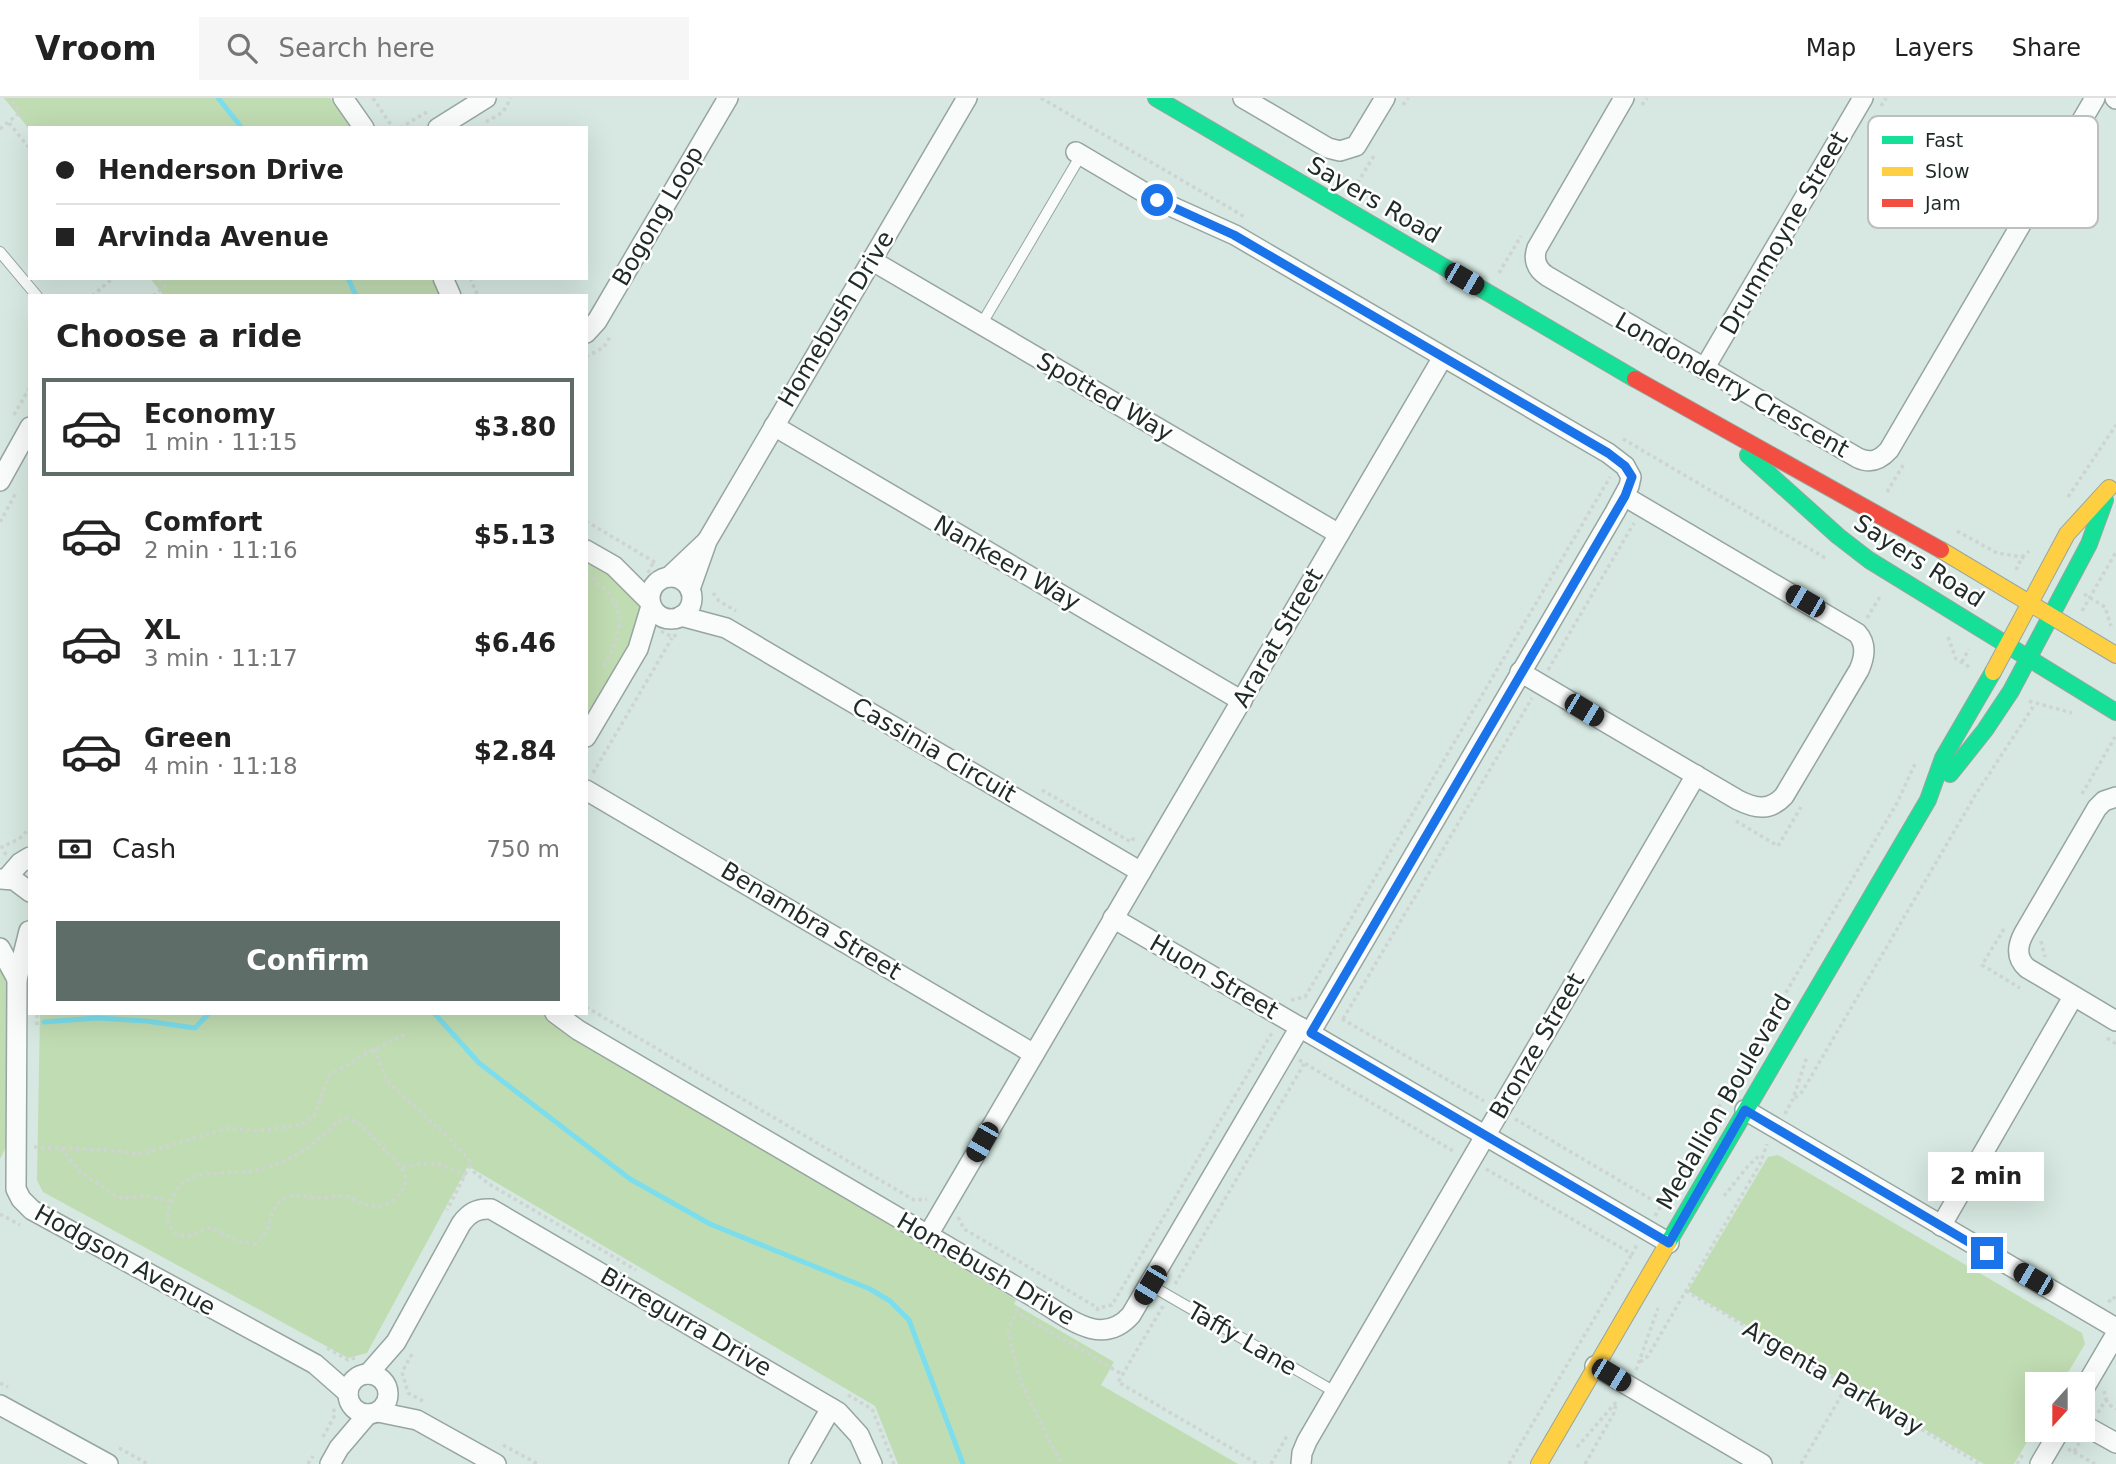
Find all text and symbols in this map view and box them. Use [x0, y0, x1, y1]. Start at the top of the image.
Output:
search box [199, 17, 689, 80]
text: Vroom [35, 29, 157, 68]
icon: search [223, 29, 261, 67]
text: Search here [279, 33, 435, 63]
text: Map [1806, 34, 1856, 62]
text: Layers [1894, 34, 1974, 62]
text: Share [2012, 34, 2081, 62]
legend [1868, 116, 2098, 228]
street label: Drummoyne Street [1714, 127, 1854, 339]
text: Fast [1925, 129, 1963, 151]
street label: Bogong Loop [607, 141, 709, 291]
street label: Sayers Road [1302, 151, 1446, 249]
text: Henderson Drive [98, 155, 344, 185]
text: Slow [1925, 160, 1970, 182]
route start [1141, 184, 1173, 216]
text: Jam [1924, 192, 1961, 214]
text: Arvinda Avenue [98, 222, 329, 252]
street label: Homebush Drive [772, 226, 900, 412]
car [1441, 259, 1488, 299]
street label: Londonderry Crescent [1610, 307, 1854, 463]
text: Choose a ride [56, 317, 302, 355]
street label: Spotted Way [1032, 347, 1178, 447]
icon: car [60, 396, 123, 459]
text: Economy [144, 399, 275, 429]
text: $3.80 [474, 412, 556, 442]
text: 1 min · 11:15 [144, 429, 298, 455]
icon: car [60, 504, 123, 567]
text: Comfort [144, 507, 262, 537]
street label: Sayers Road [1849, 509, 1989, 613]
street label: Nankeen Way [929, 510, 1085, 616]
text: $5.13 [474, 520, 556, 550]
text: 2 min · 11:16 [144, 537, 298, 563]
street label: Ararat Street [1227, 564, 1329, 712]
car [1782, 581, 1829, 621]
icon: car [60, 612, 123, 675]
text: XL [144, 615, 181, 645]
text: $6.46 [474, 628, 556, 658]
text: 3 min · 11:17 [144, 645, 298, 671]
car [1561, 690, 1608, 730]
street label: Cassinia Circuit [847, 692, 1021, 808]
icon: car [60, 720, 123, 783]
text: Green [144, 723, 232, 753]
text: $2.84 [474, 736, 556, 766]
text: 4 min · 11:18 [144, 753, 298, 779]
icon: cash [56, 830, 94, 868]
text: Cash [112, 834, 176, 864]
text: 750 m [486, 836, 560, 862]
street label: Benambra Street [716, 856, 906, 986]
button: Confirm [56, 921, 560, 1001]
street label: Huon Street [1145, 929, 1283, 1025]
street label: Bronze Street [1484, 968, 1590, 1124]
street label: Medallion Boulevard [1651, 989, 1797, 1215]
car [963, 1119, 1002, 1165]
callout: 2 min [1929, 1152, 2045, 1200]
text: 2 min [1950, 1163, 2022, 1189]
street label: Hodgson Avenue [30, 1199, 220, 1321]
street label: Homebush Drive [892, 1207, 1080, 1331]
route end [1971, 1237, 2003, 1269]
car [2010, 1259, 2057, 1299]
street label: Birregurra Drive [596, 1262, 776, 1382]
car [1131, 1262, 1170, 1308]
street label: Taffy Lane [1181, 1296, 1302, 1382]
street label: Argenta Parkway [1738, 1315, 1928, 1441]
car [1588, 1355, 1635, 1395]
north arrow [2025, 1372, 2095, 1442]
map controls [2025, 1372, 2095, 1442]

